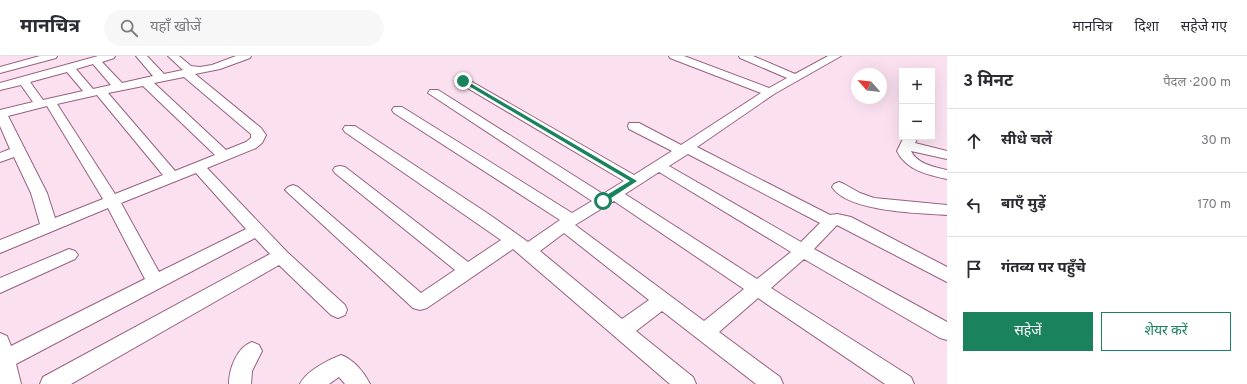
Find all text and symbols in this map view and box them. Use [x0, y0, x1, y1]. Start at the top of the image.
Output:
search box [104, 10, 384, 46]
text: मानचित्र [20, 15, 80, 39]
icon: search [118, 17, 140, 39]
text: यहाँ खोजें [150, 18, 201, 37]
text: मानचित्र [1073, 19, 1113, 36]
text: दिशा [1135, 19, 1159, 36]
text: सहेजे गए [1181, 19, 1227, 36]
north arrow [851, 68, 887, 104]
map controls [899, 68, 935, 140]
button: + [899, 68, 935, 104]
text: 3 मिनट [963, 71, 1013, 93]
route end [454, 72, 472, 90]
text: पैदल · 200 m [1163, 75, 1231, 91]
button: − [899, 104, 935, 140]
icon: ahead [963, 130, 985, 152]
text: सीधे चलें [1001, 131, 1052, 150]
text: 30 m [1201, 133, 1231, 149]
route start [594, 192, 612, 210]
icon: left [963, 194, 985, 216]
text: बाएँ मुड़ें [1001, 195, 1046, 214]
text: 170 m [1197, 197, 1231, 213]
icon: arrive [963, 258, 985, 280]
text: गंतव्य पर पहुँचे [1001, 259, 1086, 278]
button: सहेजें [963, 312, 1093, 351]
button: शेयर करें [1101, 312, 1231, 351]

